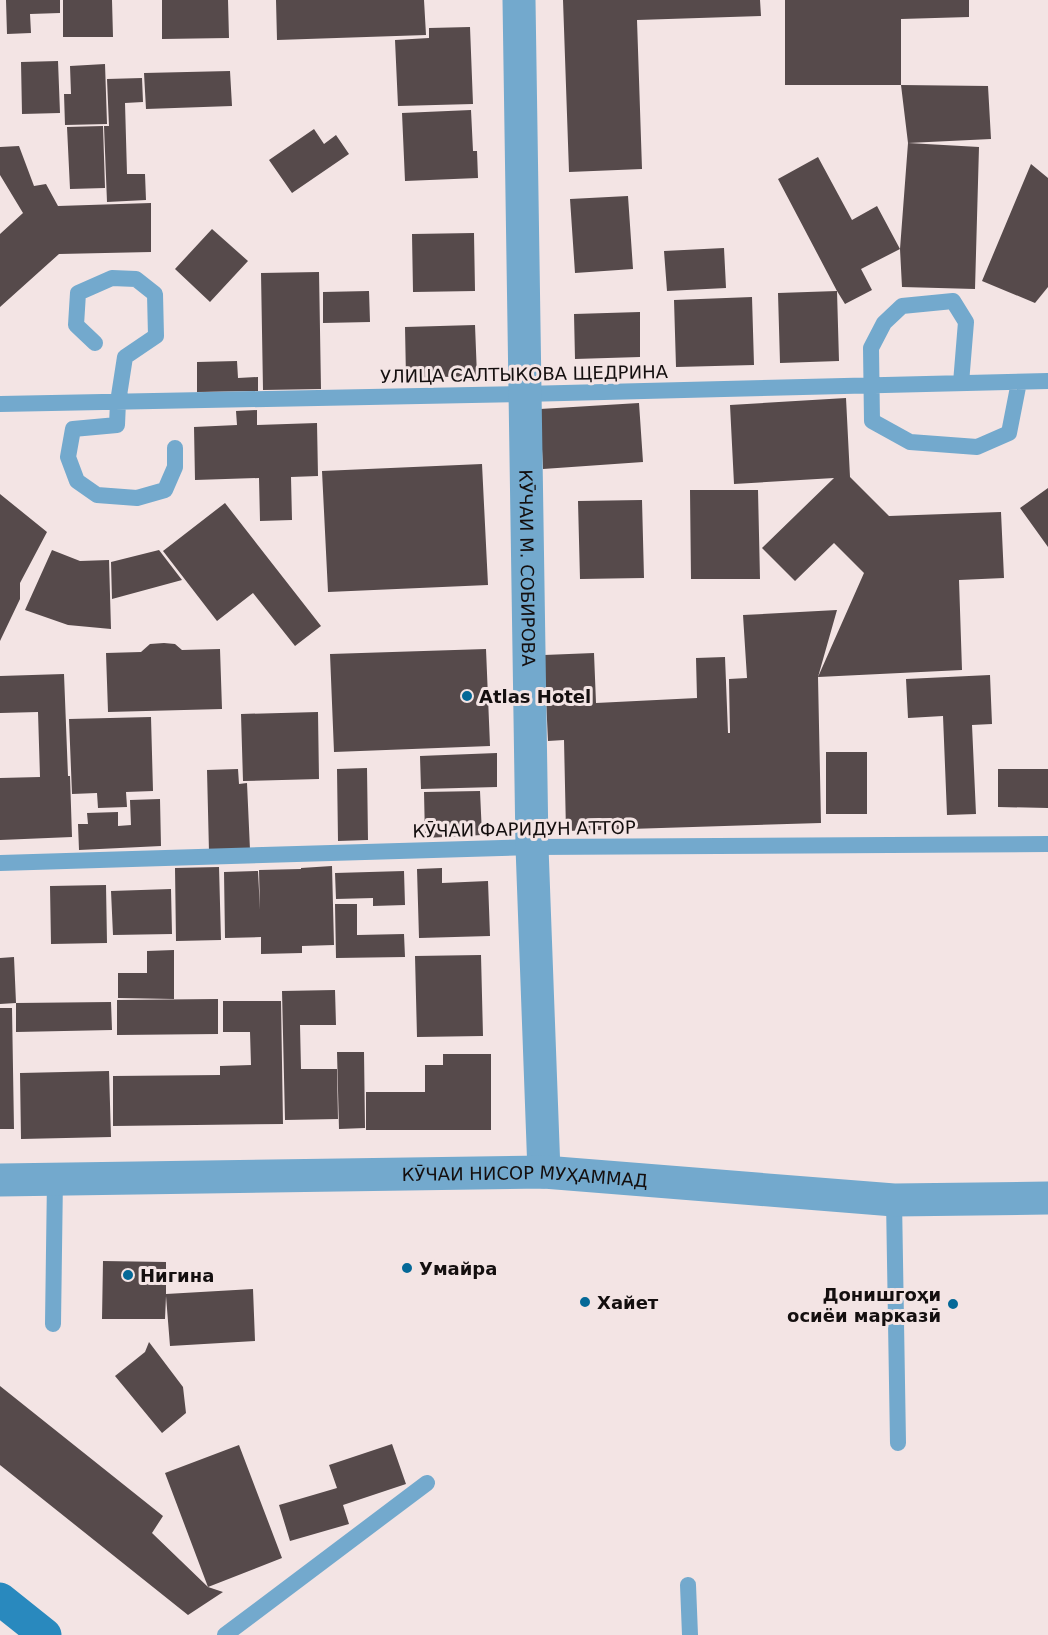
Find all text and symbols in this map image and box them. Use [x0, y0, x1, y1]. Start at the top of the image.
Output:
street label: УЛИЦА САЛТЫКОВА ЩЕДРИНА [380, 361, 669, 387]
street label: КӮЧАИ М. СОБИРОВА [516, 469, 540, 667]
place label: Atlas Hotel [479, 686, 591, 707]
marker: Atlas Hotel [460, 689, 474, 703]
street label: КӮЧАИ ФАРИДУН АТТОР [412, 817, 636, 841]
street label: КӮЧАИ НИСОР МУҲАММАД [401, 1161, 649, 1191]
place label: Умайра [419, 1258, 497, 1279]
marker: Умайра [400, 1261, 414, 1275]
place label: Нигина [140, 1265, 214, 1286]
marker: Нигина [121, 1268, 135, 1282]
place label: Донишгоҳи осиёи марказӣ [787, 1284, 941, 1326]
place label: Хайет [597, 1292, 659, 1313]
marker: Хайет [578, 1295, 592, 1309]
marker: Донишгоҳи осиёи марказӣ [946, 1297, 960, 1311]

